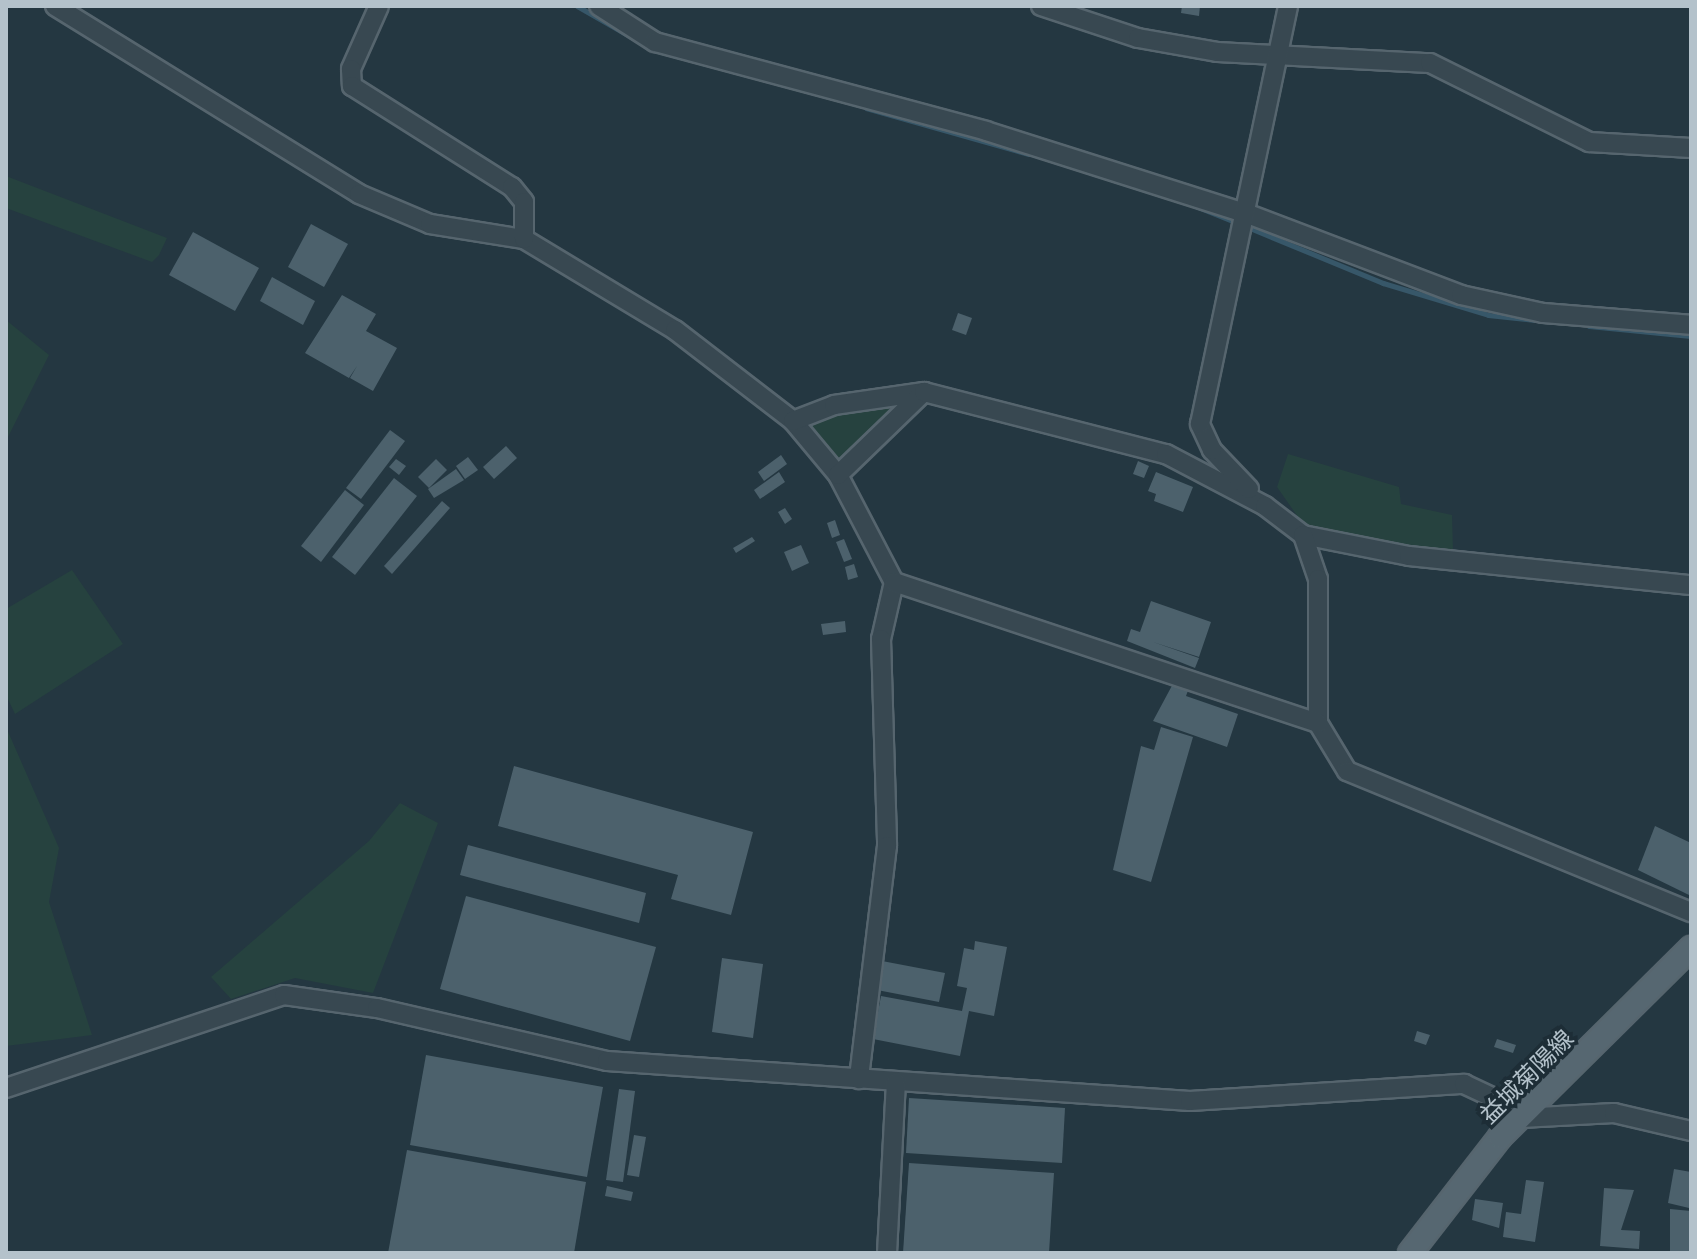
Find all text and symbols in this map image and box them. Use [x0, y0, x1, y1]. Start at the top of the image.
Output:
street label: 益城菊陽線 [1473, 1023, 1579, 1129]

